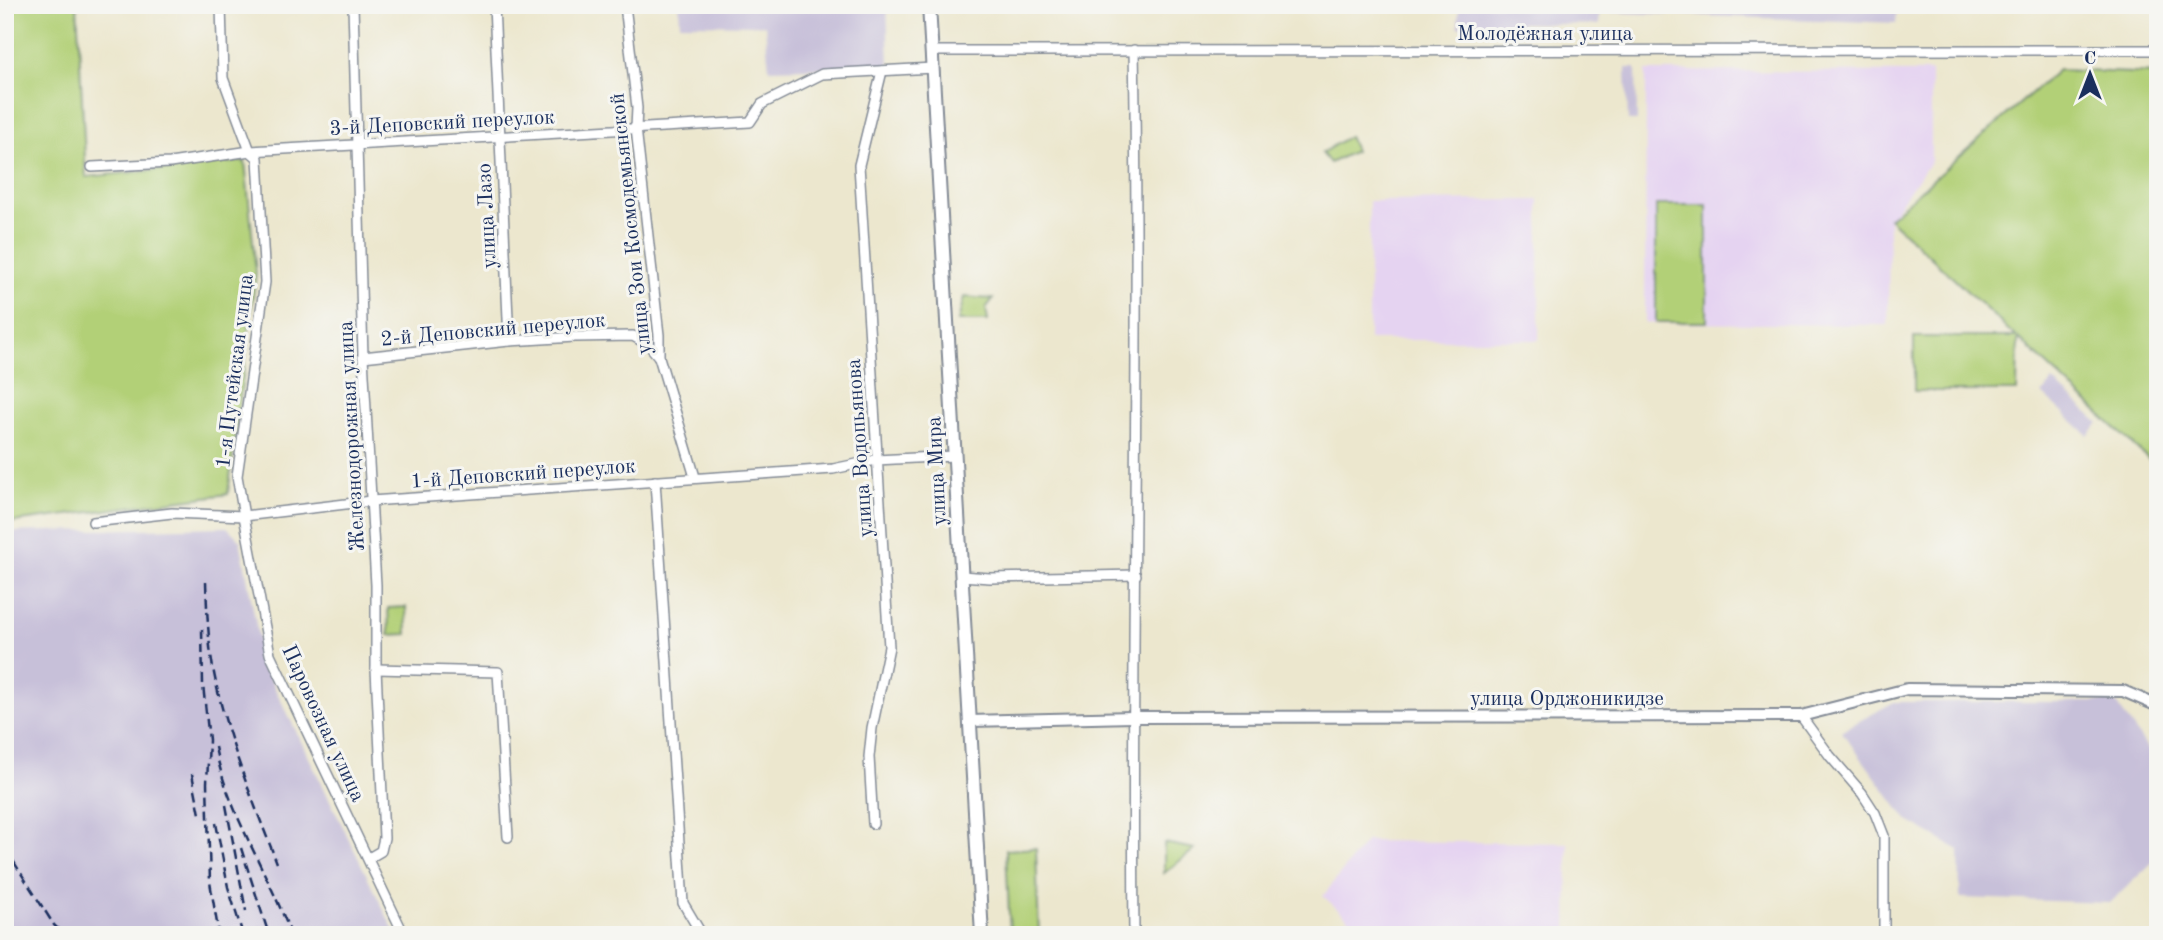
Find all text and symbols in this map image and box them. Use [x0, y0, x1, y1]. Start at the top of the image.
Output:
street label: Молодёжная улица [1457, 24, 1633, 45]
north arrow [2054, 38, 2124, 108]
text: С [2084, 50, 2096, 69]
street label: улица Зои Космодемьянской [607, 92, 656, 356]
street label: 3-й Деповский переулок [329, 107, 556, 140]
street label: улица Лазо [474, 163, 501, 269]
street label: 1-я Путейская улица [213, 273, 258, 470]
street label: 2-й Деповский переулок [380, 310, 607, 351]
street label: Железнодорожная улица [336, 320, 369, 552]
street label: улица Водопьянова [844, 358, 877, 538]
street label: улица Мира [924, 416, 951, 526]
street label: 1-й Деповский переулок [410, 456, 637, 493]
street label: Паровозная улица [277, 642, 368, 805]
street label: улица Орджоникидзе [1470, 689, 1664, 710]

